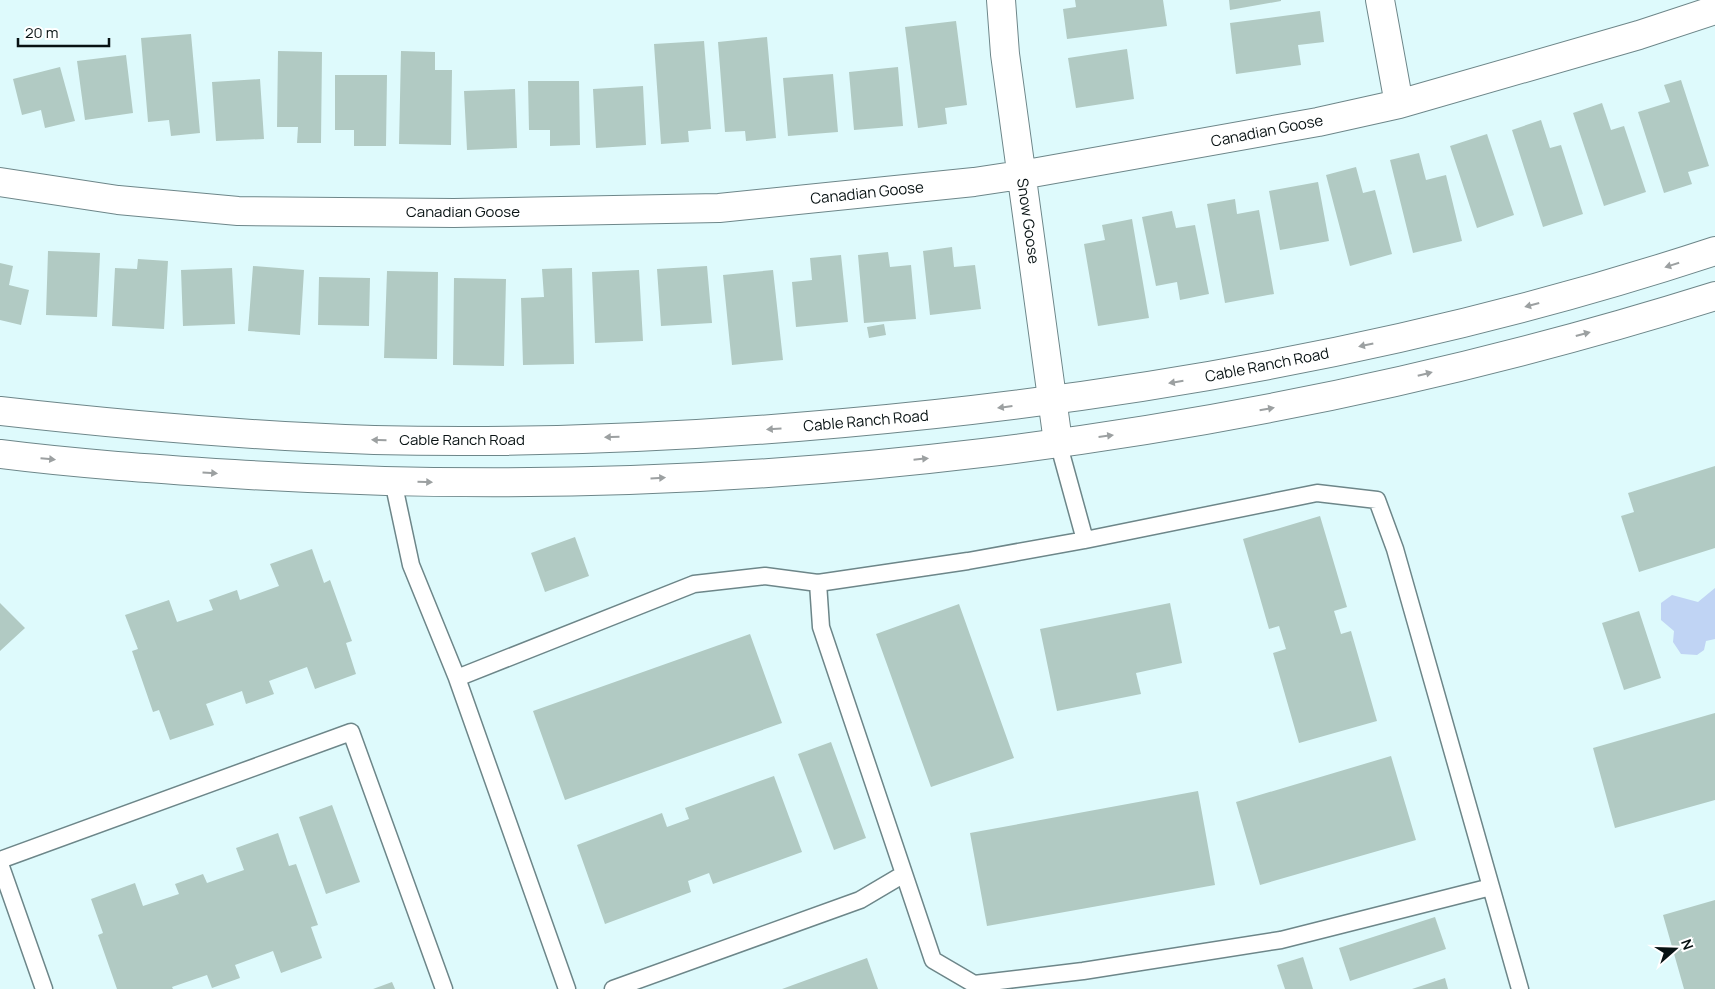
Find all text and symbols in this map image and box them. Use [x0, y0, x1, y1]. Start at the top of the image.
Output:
scale bar [18, 15, 109, 47]
text: 20 m [25, 22, 58, 43]
street label: Canadian Goose [1209, 109, 1325, 152]
street label: Canadian Goose [809, 176, 925, 209]
street label: Snow Goose [1012, 177, 1045, 265]
street label: Canadian Goose [406, 201, 520, 222]
one-way arrow [1665, 261, 1680, 269]
one-way arrow [1524, 301, 1539, 309]
one-way arrow [1575, 330, 1590, 338]
one-way arrow [1359, 341, 1374, 349]
street label: Cable Ranch Road [1203, 342, 1331, 387]
one-way arrow [1418, 370, 1433, 378]
one-way arrow [1167, 379, 1183, 387]
one-way arrow [997, 403, 1013, 411]
one-way arrow [1259, 404, 1275, 412]
street label: Cable Ranch Road [802, 405, 929, 436]
one-way arrow [766, 425, 782, 433]
street label: Cable Ranch Road [399, 429, 525, 450]
one-way arrow [1099, 432, 1115, 440]
one-way arrow [603, 433, 619, 441]
one-way arrow [371, 436, 387, 444]
one-way arrow [914, 455, 930, 463]
one-way arrow [41, 456, 57, 464]
one-way arrow [203, 469, 219, 477]
one-way arrow [650, 474, 666, 482]
one-way arrow [417, 478, 433, 486]
north arrow [1650, 924, 1700, 974]
text: N [1677, 936, 1698, 952]

